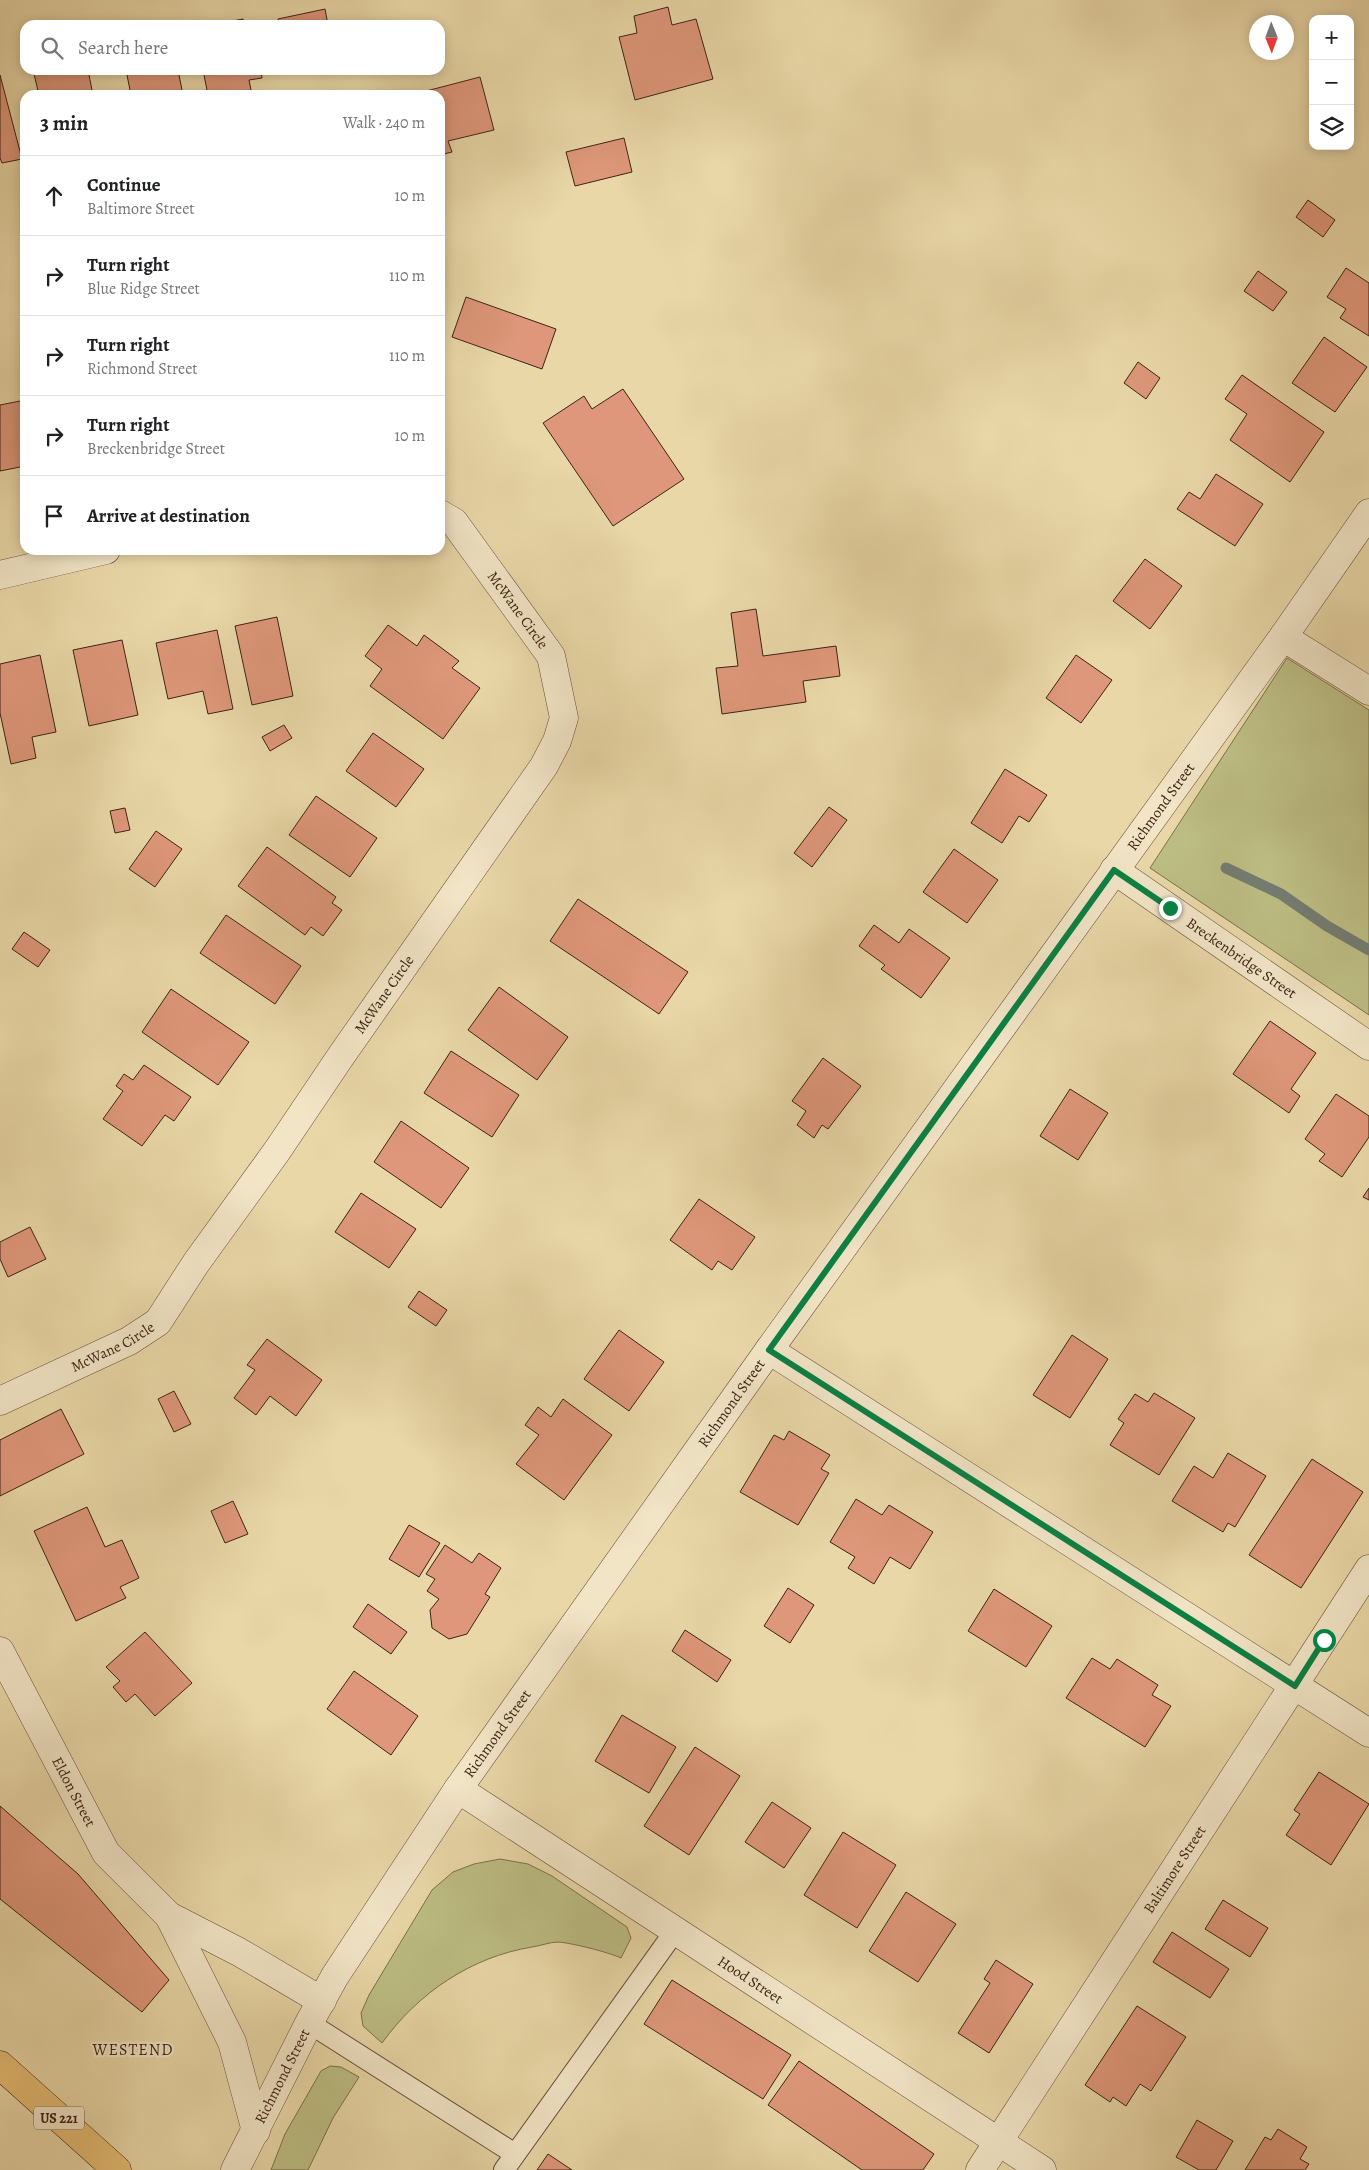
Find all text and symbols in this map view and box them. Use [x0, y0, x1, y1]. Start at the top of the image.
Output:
north arrow [1249, 15, 1294, 60]
map controls [1309, 15, 1354, 150]
button: + [1309, 15, 1354, 60]
search box [20, 20, 445, 75]
icon: search [38, 34, 66, 62]
text: Search here [78, 35, 168, 61]
button: − [1309, 60, 1354, 105]
button: layers [1309, 105, 1354, 150]
text: 3 min [40, 109, 88, 137]
text: Walk · 240 m [343, 112, 425, 134]
text: Continue [87, 172, 161, 198]
icon: ahead [40, 182, 68, 210]
text: 10 m [395, 185, 425, 207]
text: Baltimore Street [87, 198, 195, 220]
text: Turn right [87, 252, 169, 278]
icon: right [40, 262, 68, 290]
text: 110 m [389, 265, 425, 287]
text: Blue Ridge Street [87, 278, 200, 300]
text: Turn right [87, 332, 169, 358]
icon: right [40, 342, 68, 370]
text: 110 m [389, 345, 425, 367]
text: Richmond Street [87, 358, 198, 380]
text: Turn right [87, 412, 169, 438]
icon: right [40, 422, 68, 450]
text: 10 m [395, 425, 425, 447]
text: Breckenbridge Street [87, 438, 225, 460]
icon: arrive [40, 502, 68, 530]
text: Arrive at destination [87, 503, 250, 529]
street label: McWane Circle [483, 567, 553, 653]
street label: Richmond Street [1122, 759, 1199, 855]
route end [1159, 897, 1182, 920]
street label: Breckenbridge Street [1183, 913, 1301, 1003]
street label: McWane Circle [350, 951, 419, 1038]
street label: McWane Circle [68, 1317, 159, 1377]
street label: Richmond Street [693, 1355, 770, 1451]
route start [1313, 1629, 1336, 1652]
street label: Richmond Street [459, 1685, 535, 1782]
street label: Eldon Street [47, 1753, 100, 1830]
street label: Baltimore Street [1139, 1822, 1210, 1917]
street label: Hood Street [714, 1951, 787, 2008]
street label: Richmond Street [250, 2025, 315, 2127]
district label: WESTEND [92, 2039, 173, 2061]
road number: US 221 [34, 2106, 84, 2130]

